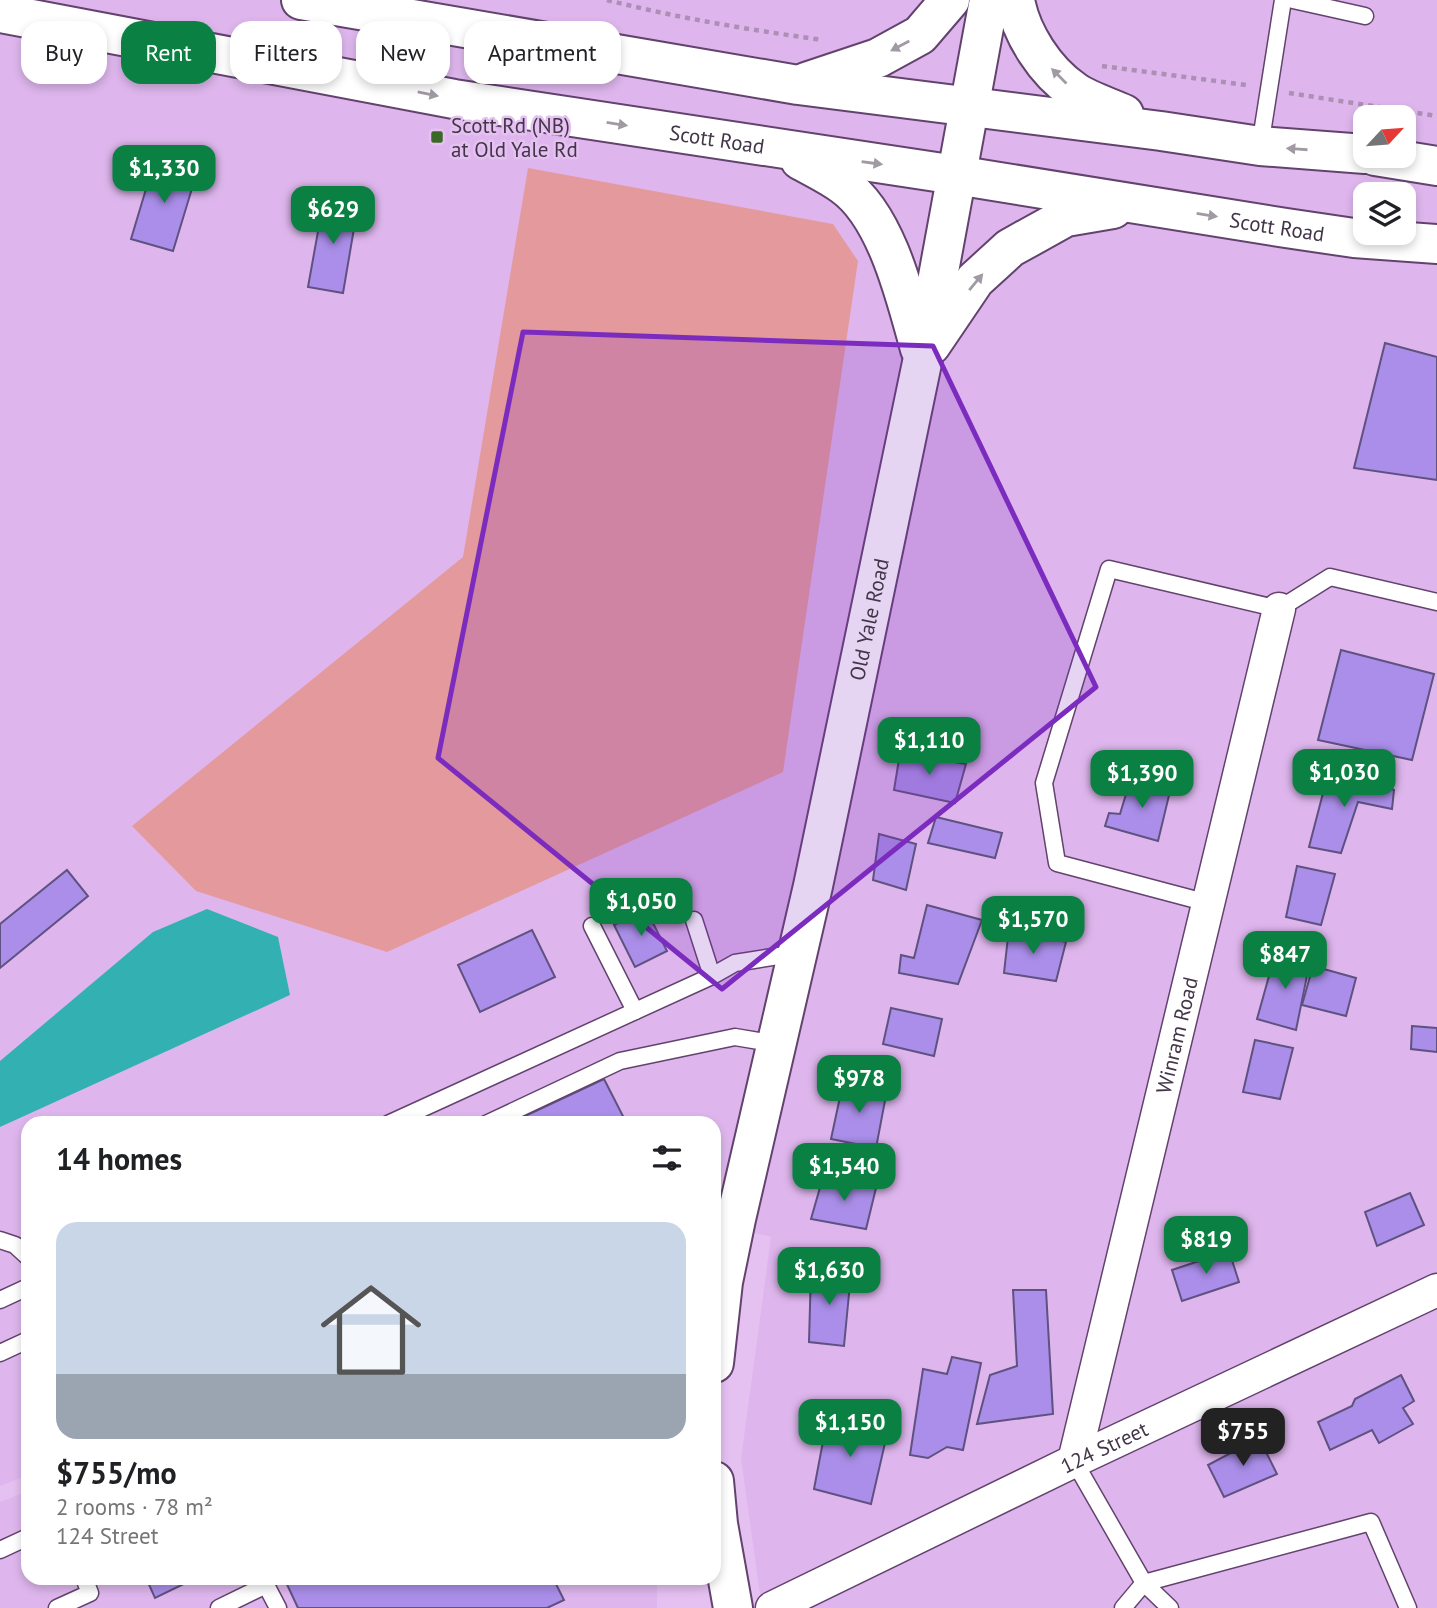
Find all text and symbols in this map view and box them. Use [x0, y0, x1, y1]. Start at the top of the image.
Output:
chip: Buy [21, 21, 107, 84]
chip: Rent [121, 21, 216, 84]
chip: Filters [230, 21, 342, 84]
chip: New [356, 21, 450, 84]
chip: Apartment [464, 21, 621, 84]
one-way arrow [890, 39, 910, 51]
one-way arrow [1051, 69, 1068, 85]
one-way arrow [417, 89, 439, 100]
north arrow [1353, 105, 1416, 168]
map controls [1353, 105, 1416, 245]
place label: Scott Rd (NB) at Old Yale Rd [451, 112, 578, 163]
street label: Scott Road [668, 118, 766, 159]
one-way arrow [606, 119, 628, 130]
marker: Scott Rd (NB) at Old Yale Rd [429, 129, 445, 145]
one-way arrow [1286, 143, 1308, 154]
pin: $1,330 [107, 146, 221, 205]
text: $1,330 [128, 153, 200, 182]
one-way arrow [861, 157, 883, 168]
button: layers [1353, 182, 1416, 245]
pin: $629 [292, 187, 374, 246]
text: $629 [307, 194, 359, 223]
street label: Scott Road [1228, 206, 1326, 247]
one-way arrow [1196, 210, 1218, 221]
one-way arrow [968, 273, 984, 291]
street label: Old Yale Road [843, 556, 894, 683]
pin: $1,110 [872, 718, 986, 777]
text: $1,110 [893, 725, 965, 754]
pin: $1,390 [1085, 750, 1199, 810]
pin: $1,030 [1287, 750, 1401, 809]
text: $1,030 [1308, 757, 1380, 786]
text: $1,390 [1106, 758, 1178, 787]
pin: $1,050 [584, 878, 698, 938]
text: $1,050 [605, 886, 677, 915]
pin: $1,570 [976, 897, 1090, 956]
text: $1,570 [997, 904, 1069, 933]
pin: $847 [1244, 932, 1326, 991]
text: $847 [1259, 939, 1311, 968]
street label: Winram Road [1149, 974, 1204, 1096]
pin: $978 [818, 1056, 900, 1115]
text: $978 [833, 1063, 885, 1092]
text: 14 homes [56, 1139, 182, 1178]
icon: filters [648, 1139, 686, 1177]
pin: $1,540 [787, 1144, 901, 1203]
text: $1,540 [808, 1151, 880, 1180]
pin: $819 [1165, 1216, 1247, 1276]
text: $819 [1180, 1224, 1232, 1253]
pin: $1,630 [772, 1248, 886, 1307]
text: $1,630 [793, 1255, 865, 1284]
icon: home [308, 1267, 434, 1393]
pin: $1,150 [793, 1400, 907, 1459]
text: $1,150 [814, 1407, 886, 1436]
pin: $755 [1202, 1408, 1284, 1468]
street label: 124 Street [1056, 1415, 1152, 1479]
text: $755 [1217, 1416, 1269, 1445]
text: $755/mo [56, 1453, 177, 1492]
text: 2 rooms · 78 m² [56, 1492, 213, 1521]
text: 124 Street [56, 1521, 159, 1550]

